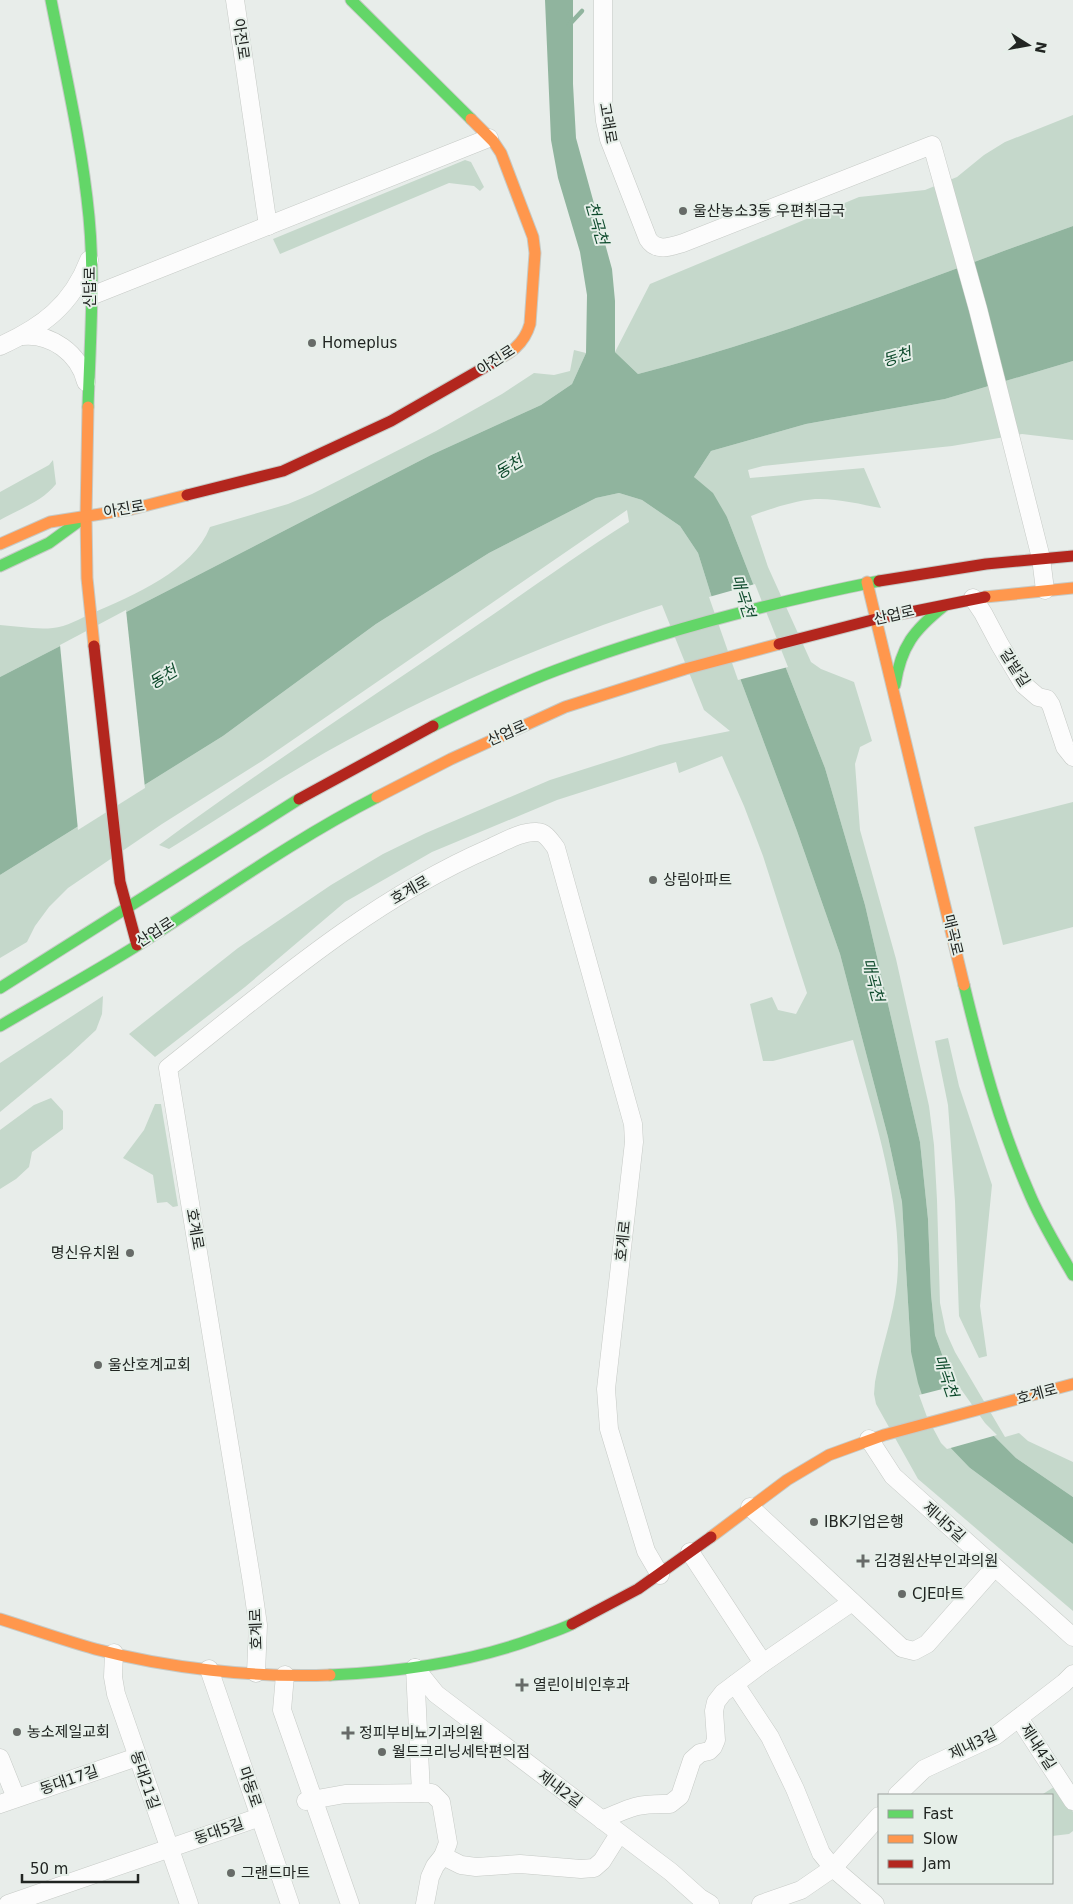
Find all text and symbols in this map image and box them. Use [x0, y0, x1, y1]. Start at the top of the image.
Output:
street label: 아진로 [229, 17, 253, 61]
north arrow [1003, 20, 1053, 70]
text: N [1032, 40, 1050, 55]
street label: 고래로 [596, 101, 620, 145]
water label: 천곡천 [582, 199, 613, 249]
place label: 울산농소3동 우편취급국 [693, 202, 845, 220]
marker: 울산농소3동 우편취급국 [677, 205, 689, 217]
street label: 신답로 [81, 266, 99, 308]
place label: Homeplus [322, 334, 397, 352]
marker: Homeplus [306, 337, 318, 349]
street label: 아진로 [474, 341, 518, 379]
water label: 동천 [880, 343, 916, 370]
water label: 동천 [491, 450, 528, 483]
street label: 아진로 [102, 497, 146, 521]
water label: 매곡천 [727, 572, 760, 622]
street label: 산업로 [872, 602, 916, 628]
street label: 갈밭길 [996, 646, 1034, 690]
water label: 동천 [145, 660, 182, 693]
street label: 산업로 [484, 716, 530, 750]
place label: 상림아파트 [663, 871, 732, 889]
street label: 호계로 [388, 872, 432, 908]
marker: 상림아파트 [647, 874, 659, 886]
street label: 산업로 [133, 913, 177, 951]
street label: 매곡로 [939, 913, 967, 957]
water label: 매곡천 [858, 956, 888, 1006]
street label: 호계로 [183, 1207, 207, 1251]
street label: 호계로 [612, 1219, 634, 1263]
place label: 명신유치원 [51, 1244, 120, 1262]
marker: 명신유치원 [124, 1247, 136, 1259]
water label: 매곡천 [930, 1352, 963, 1402]
place label: 울산호계교회 [108, 1356, 191, 1374]
marker: 울산호계교회 [92, 1359, 104, 1371]
street label: 호계로 [1015, 1380, 1059, 1408]
street label: 제내5길 [919, 1498, 969, 1546]
place label: IBK기업은행 [824, 1513, 904, 1531]
marker: IBK기업은행 [808, 1516, 820, 1528]
place label: 김경원산부인과의원 [874, 1552, 998, 1570]
marker: 김경원산부인과의원 [856, 1554, 870, 1568]
place label: CJE마트 [912, 1585, 964, 1603]
marker: CJE마트 [896, 1588, 908, 1600]
street label: 호계로 [246, 1608, 266, 1650]
place label: 열린이비인후과 [533, 1676, 630, 1694]
marker: 열린이비인후과 [515, 1678, 529, 1692]
street label: 제내4길 [1017, 1721, 1059, 1773]
place label: 농소제일교회 [27, 1723, 110, 1741]
place label: 정피부비뇨기과의원 [359, 1724, 483, 1742]
street label: 제내3길 [946, 1725, 1000, 1763]
marker: 농소제일교회 [11, 1726, 23, 1738]
marker: 정피부비뇨기과의원 [341, 1726, 355, 1740]
place label: 월드크리닝세탁편의점 [392, 1743, 530, 1761]
marker: 월드크리닝세탁편의점 [376, 1746, 388, 1758]
street label: 동대21길 [127, 1748, 163, 1812]
street label: 동대17길 [37, 1762, 101, 1798]
street label: 마동로 [235, 1764, 265, 1810]
street label: 제내2길 [534, 1766, 586, 1812]
legend [878, 1794, 1053, 1884]
text: Fast [923, 1805, 953, 1823]
street label: 동대5길 [192, 1814, 246, 1848]
text: Slow [923, 1830, 958, 1848]
scale bar [22, 1852, 139, 1884]
text: Jam [922, 1855, 951, 1873]
text: 50 m [30, 1860, 68, 1878]
place label: 그랜드마트 [241, 1864, 310, 1882]
marker: 그랜드마트 [225, 1867, 237, 1879]

